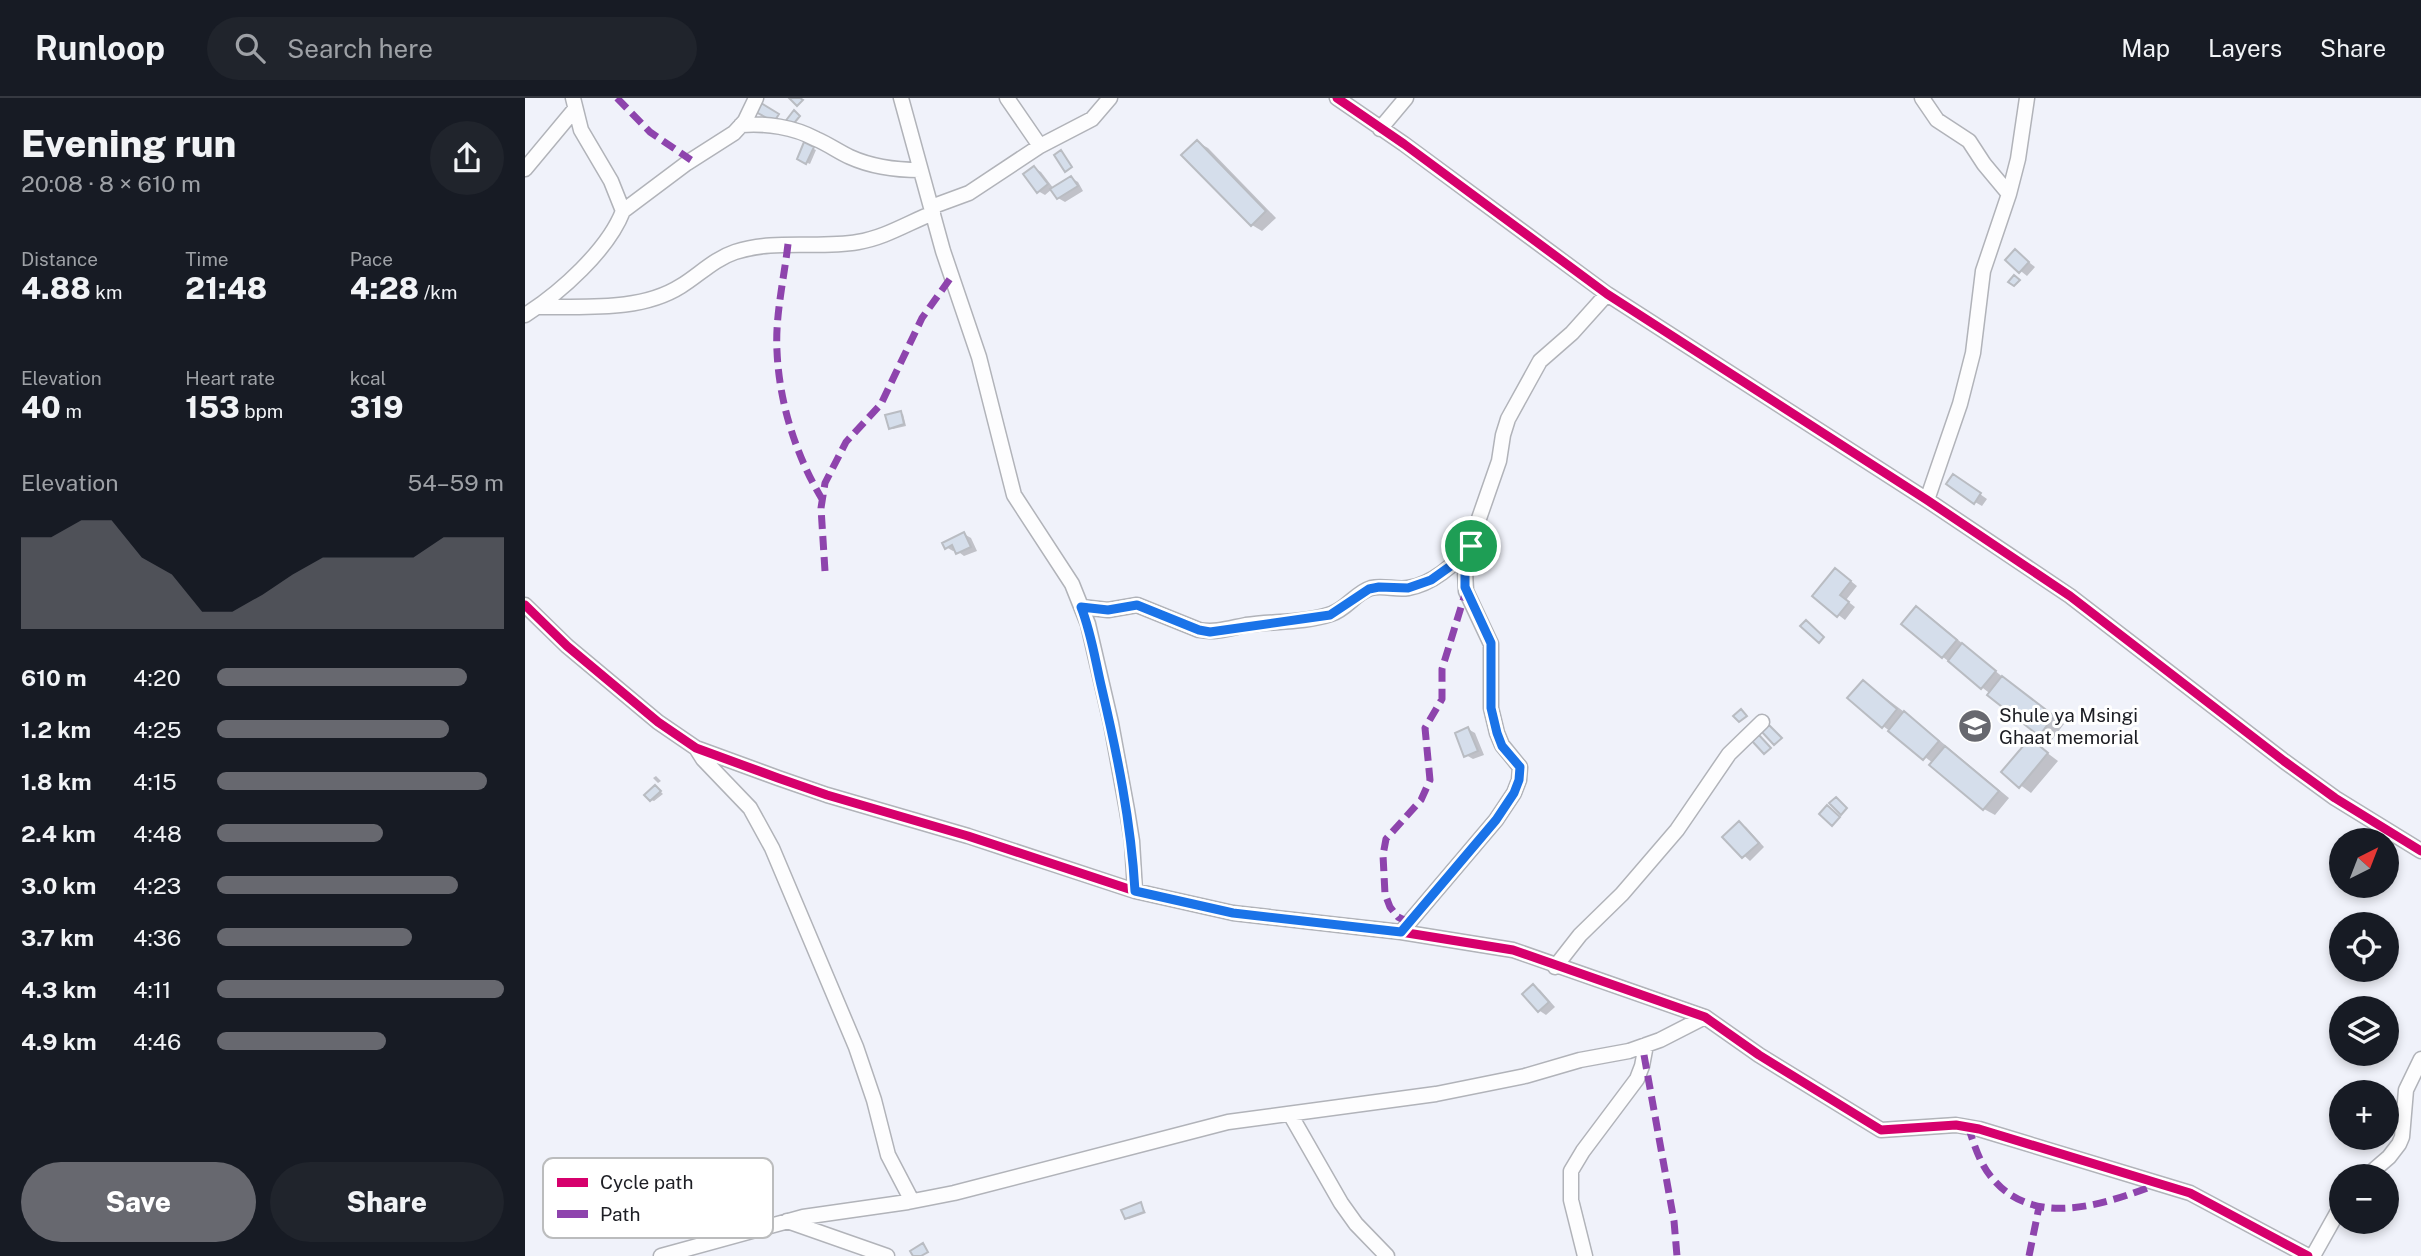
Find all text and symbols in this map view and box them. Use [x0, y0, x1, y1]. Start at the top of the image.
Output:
search box [207, 17, 697, 80]
text: Runloop [35, 29, 165, 67]
icon: search [231, 29, 269, 67]
text: Search here [287, 33, 433, 64]
text: Map [2121, 34, 2170, 62]
text: Layers [2208, 34, 2282, 62]
text: Share [2320, 34, 2386, 62]
text: Evening run [21, 121, 236, 166]
button: share [430, 121, 504, 195]
text: 20:08 · 8 × 610 m [21, 170, 201, 197]
text: Distance [21, 248, 98, 270]
text: Time [185, 248, 229, 270]
text: Pace [350, 248, 393, 270]
text: 4.88 [21, 270, 91, 306]
text: 21:48 [185, 270, 267, 306]
text: 4:28 [350, 270, 419, 306]
text: km [91, 281, 122, 303]
text: /km [419, 281, 457, 303]
text: Elevation [21, 367, 102, 389]
text: Heart rate [185, 367, 275, 389]
text: kcal [350, 367, 386, 389]
text: 40 [21, 389, 61, 425]
text: 153 [185, 389, 240, 425]
text: 319 [350, 389, 403, 425]
text: m [61, 400, 82, 422]
text: bpm [240, 400, 283, 422]
text: Elevation [21, 469, 119, 496]
text: 54–59 m [407, 469, 504, 496]
pin [1441, 516, 1501, 576]
icon: arrive [1452, 527, 1490, 565]
text: 610 m [21, 664, 87, 691]
text: 4:20 [133, 664, 181, 691]
place label: Shule ya Msingi Ghaat memorial [1999, 704, 2139, 748]
school or university icon: Shule ya Msingi Ghaat memorial [1956, 707, 1994, 745]
text: 1.2 km [21, 716, 91, 743]
text: 4:25 [133, 716, 182, 743]
text: 1.8 km [21, 768, 92, 795]
text: 4:15 [133, 768, 177, 795]
text: 2.4 km [21, 820, 96, 847]
text: 4:48 [133, 820, 182, 847]
north arrow [2329, 828, 2399, 898]
map controls [2329, 828, 2399, 1234]
text: 3.0 km [21, 872, 96, 899]
text: 4:23 [133, 872, 181, 899]
button: locate [2329, 912, 2399, 982]
text: 3.7 km [21, 924, 94, 951]
text: 4:36 [133, 924, 181, 951]
text: 4.3 km [21, 976, 97, 1003]
text: 4:11 [133, 976, 171, 1003]
button: layers [2329, 996, 2399, 1066]
text: 4.9 km [21, 1028, 97, 1055]
text: 4:46 [133, 1028, 181, 1055]
button: + [2329, 1080, 2399, 1150]
legend [543, 1158, 773, 1238]
button: Save [21, 1162, 256, 1242]
button: Share [270, 1162, 504, 1242]
button: − [2329, 1164, 2399, 1234]
text: Cycle path [600, 1171, 693, 1193]
text: Path [600, 1203, 640, 1225]

